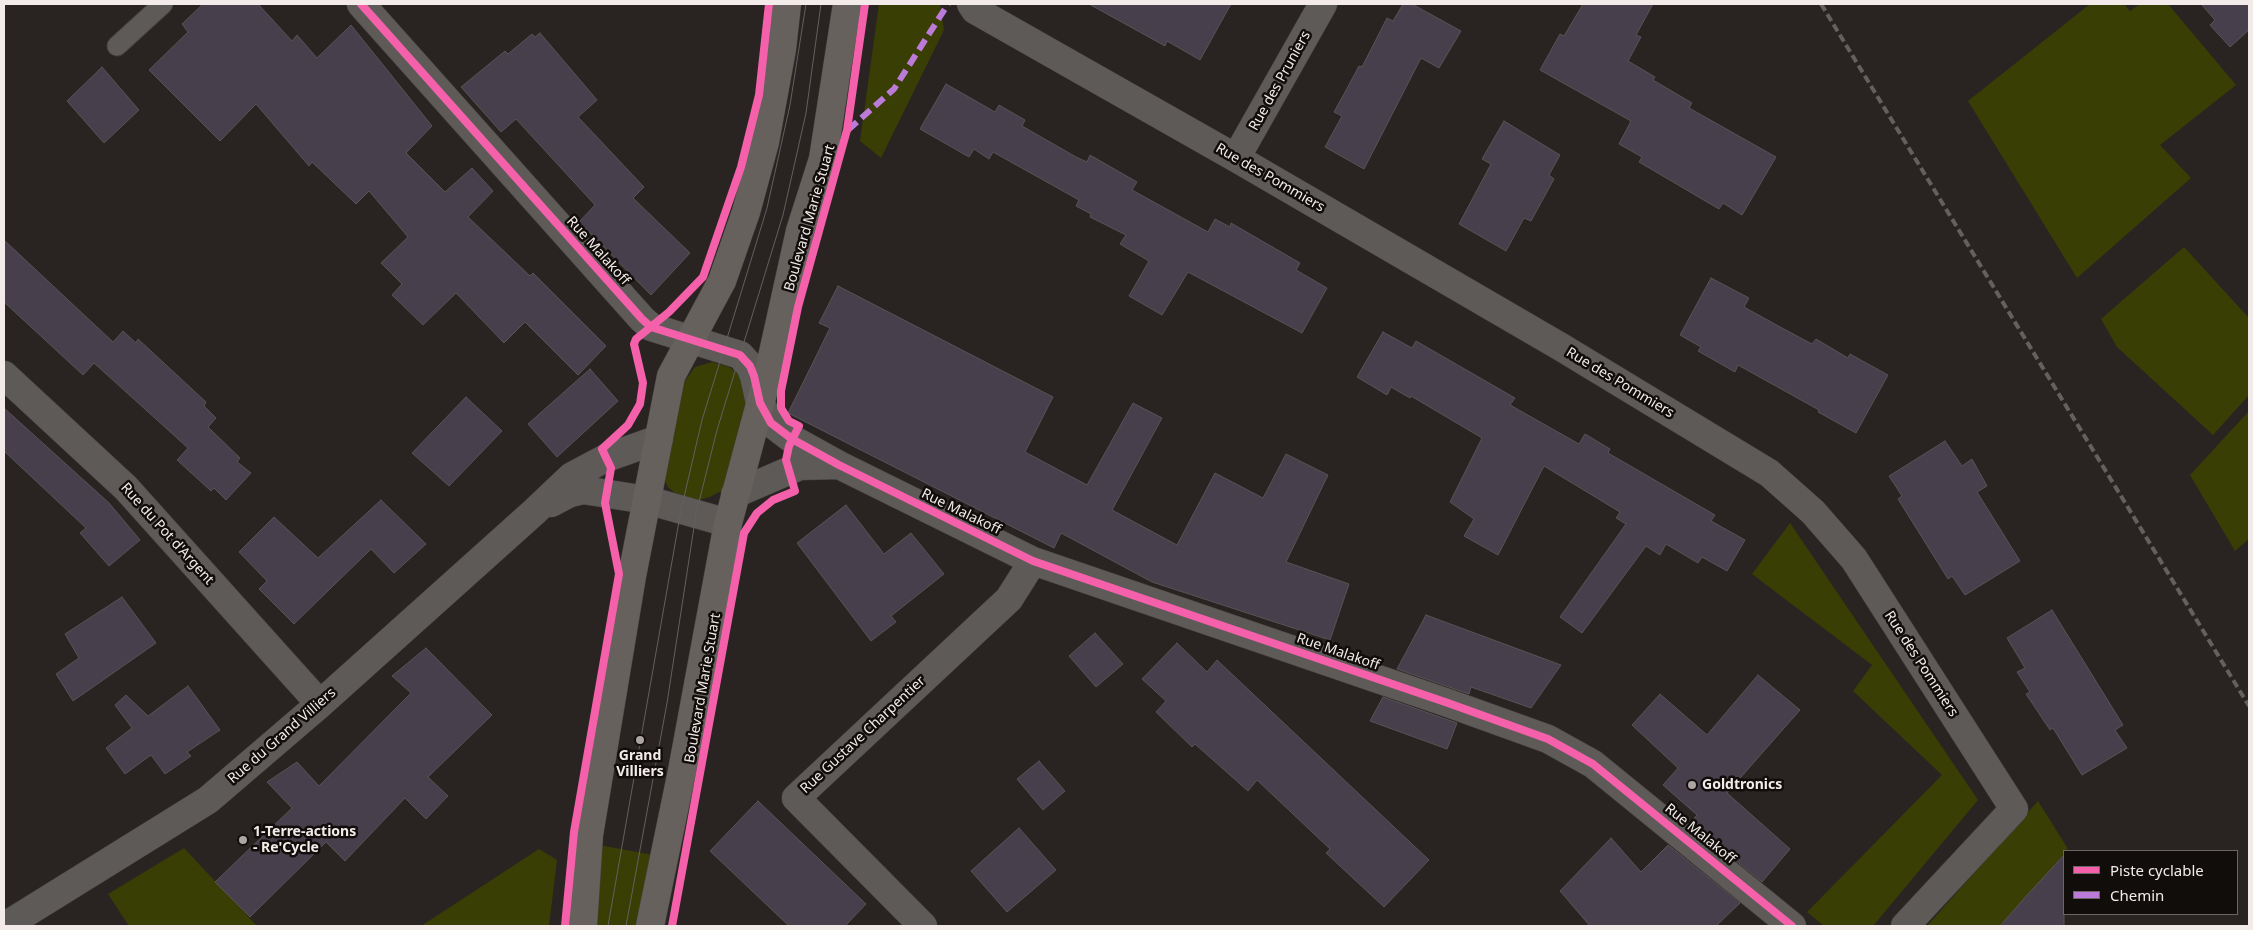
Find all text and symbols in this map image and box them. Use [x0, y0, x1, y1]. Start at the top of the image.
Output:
street label: Rue des Pruniers [1246, 28, 1314, 134]
street label: Rue des Pommiers [1213, 140, 1327, 216]
street label: Boulevard Marie Stuart [781, 143, 839, 293]
street label: Rue Malakoff [563, 213, 633, 289]
street label: Rue des Pommiers [1563, 344, 1677, 422]
street label: Rue du Pot d'Argent [117, 480, 217, 588]
street label: Rue Malakoff [918, 485, 1004, 539]
street label: Rue des Pommiers [1880, 608, 1962, 720]
street label: Boulevard Marie Stuart [682, 612, 724, 764]
street label: Rue Malakoff [1294, 630, 1382, 674]
street label: Rue Gustave Charpentier [797, 673, 929, 797]
street label: Rue du Grand Villiers [225, 685, 339, 787]
marker: Grand Villiers [634, 734, 646, 746]
place label: Grand Villiers [616, 748, 664, 780]
place label: Goldtronics [1702, 777, 1782, 793]
marker: Goldtronics [1686, 779, 1698, 791]
street label: Rue Malakoff [1661, 800, 1739, 868]
place label: 1-Terre-actions - Re'Cycle [253, 824, 356, 856]
marker: 1-Terre-actions - Re'Cycle [237, 834, 249, 846]
legend [2063, 850, 2238, 915]
text: Piste cyclable [2110, 860, 2204, 880]
text: Chemin [2110, 885, 2164, 905]

